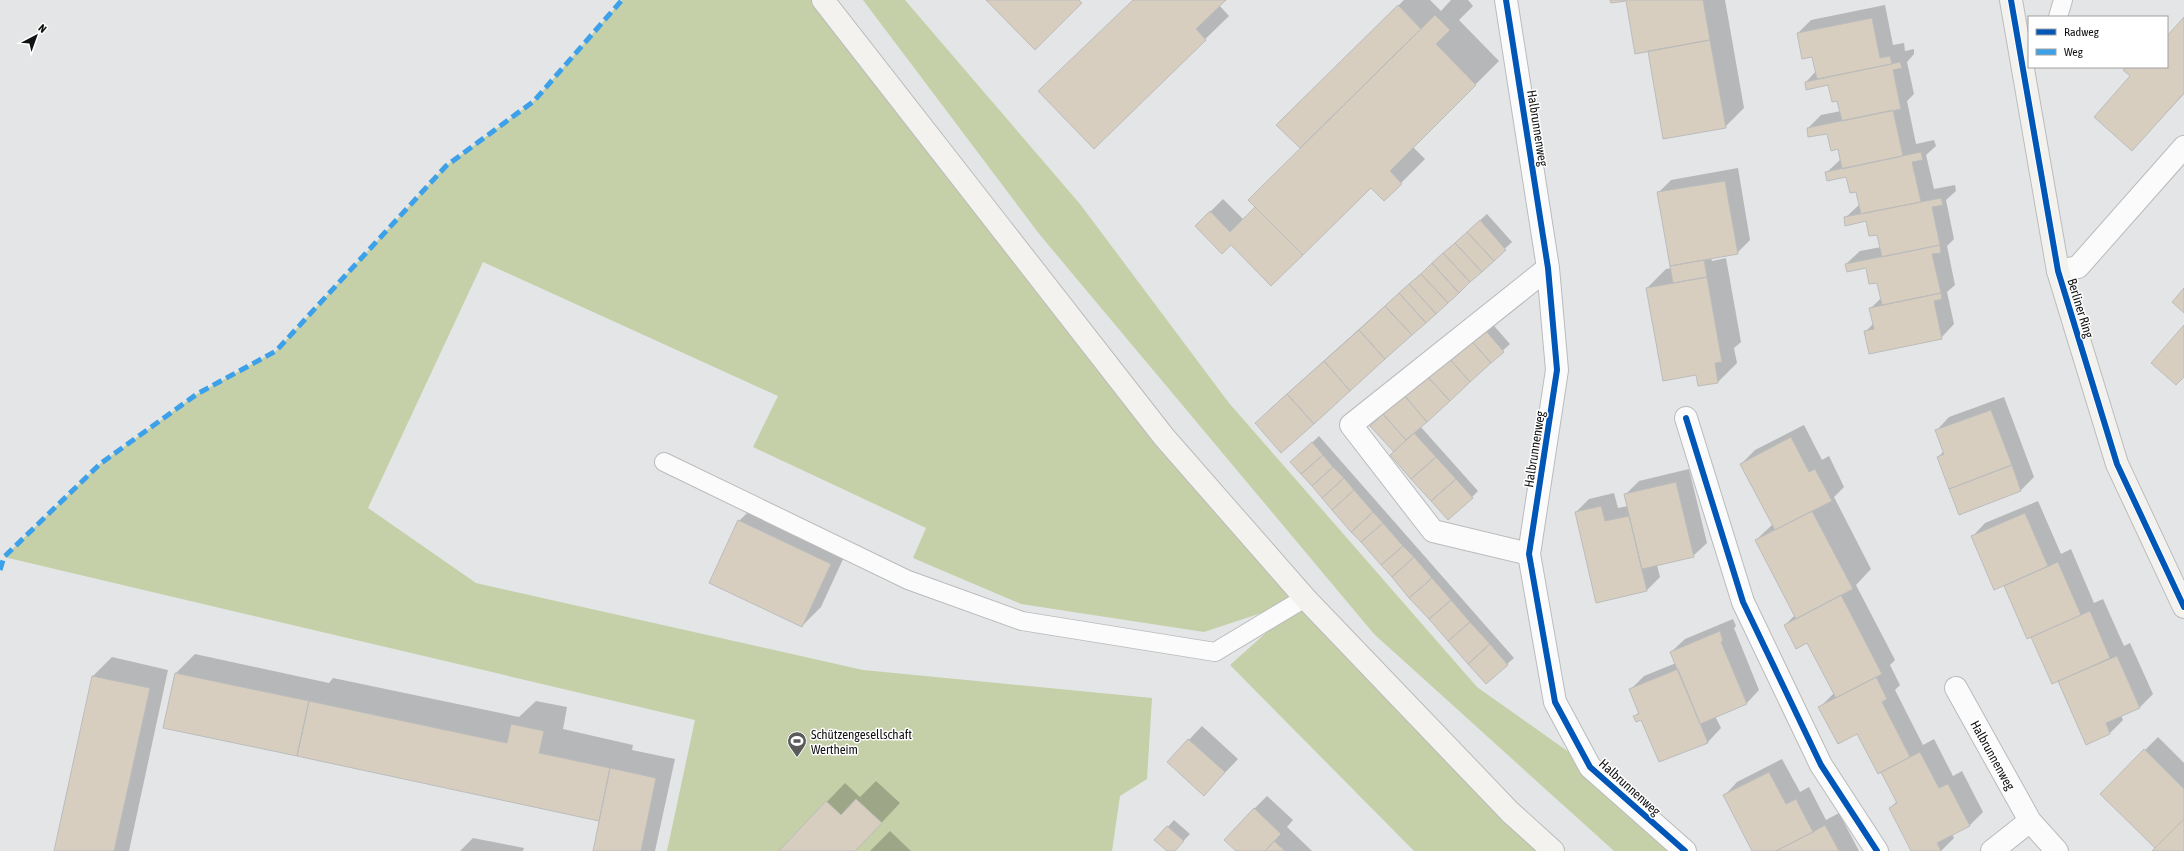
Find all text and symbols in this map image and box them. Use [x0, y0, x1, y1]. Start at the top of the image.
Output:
north arrow [16, 16, 56, 56]
legend [2028, 16, 2168, 68]
text: N [36, 22, 49, 35]
text: Radweg [2064, 25, 2100, 39]
text: Weg [2064, 45, 2084, 59]
street label: Halbrunnenweg [1524, 89, 1551, 168]
street label: Berliner Ring [2064, 277, 2097, 340]
street label: Halbrunnenweg [1521, 409, 1548, 488]
street label: Halbrunnenweg [1967, 718, 2018, 793]
place label: Schützengesellschaft Wertheim [811, 727, 912, 757]
sports icon: Schützengesellschaft Wertheim [786, 730, 808, 758]
street label: Halbrunnenweg [1596, 756, 1664, 819]

